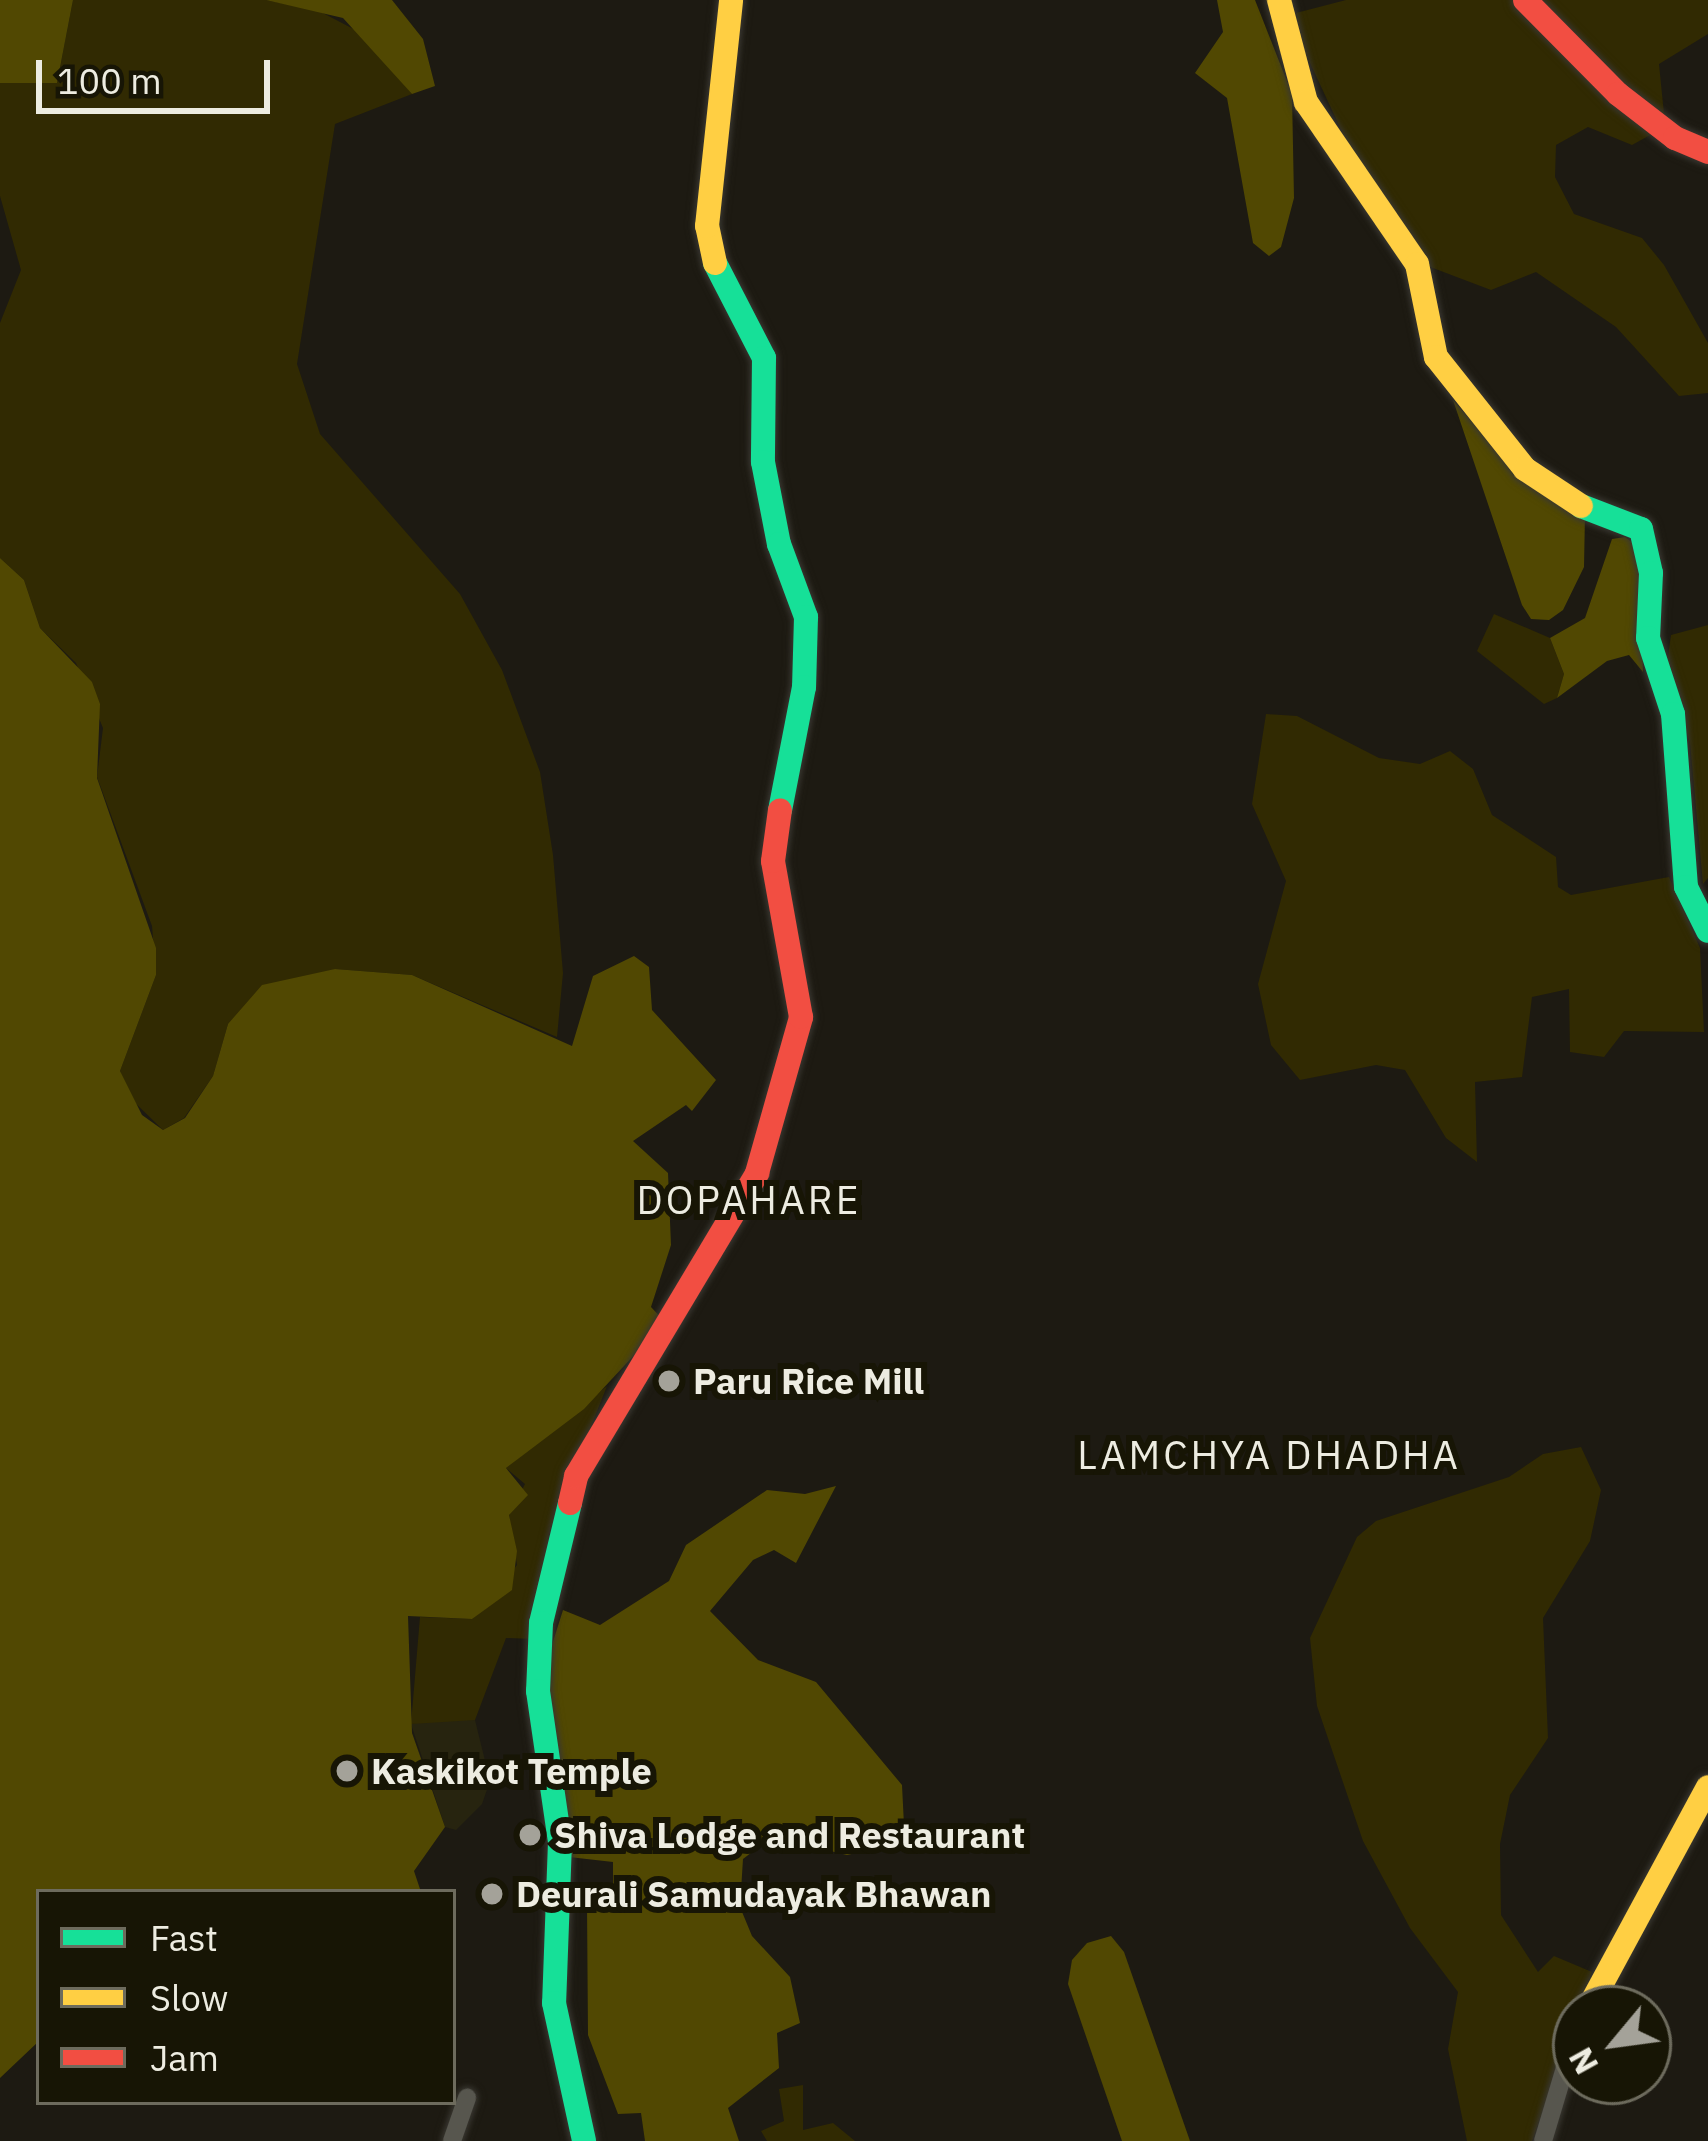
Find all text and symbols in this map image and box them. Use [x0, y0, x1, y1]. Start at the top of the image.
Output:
scale bar [42, 36, 276, 110]
text: 100 m [57, 57, 162, 104]
district label: DOPAHARE [637, 1177, 861, 1223]
place label: Paru Rice Mill [693, 1359, 924, 1403]
marker: Paru Rice Mill [656, 1368, 682, 1394]
district label: LAMCHYA DHADHA [1077, 1432, 1461, 1478]
place label: Kaskikot Temple [371, 1749, 652, 1793]
marker: Kaskikot Temple [334, 1758, 360, 1784]
place label: Shiva Lodge and Restaurant [554, 1813, 1025, 1857]
marker: Shiva Lodge and Restaurant [517, 1822, 543, 1848]
place label: Deurali Samudayak Bhawan [516, 1872, 992, 1916]
marker: Deurali Samudayak Bhawan [479, 1881, 505, 1907]
legend [36, 1889, 456, 2105]
text: Fast [150, 1914, 218, 1961]
text: Slow [150, 1974, 228, 2021]
north arrow [1552, 1985, 1672, 2105]
text: Jam [150, 2034, 219, 2081]
text: N [1558, 2040, 1607, 2082]

